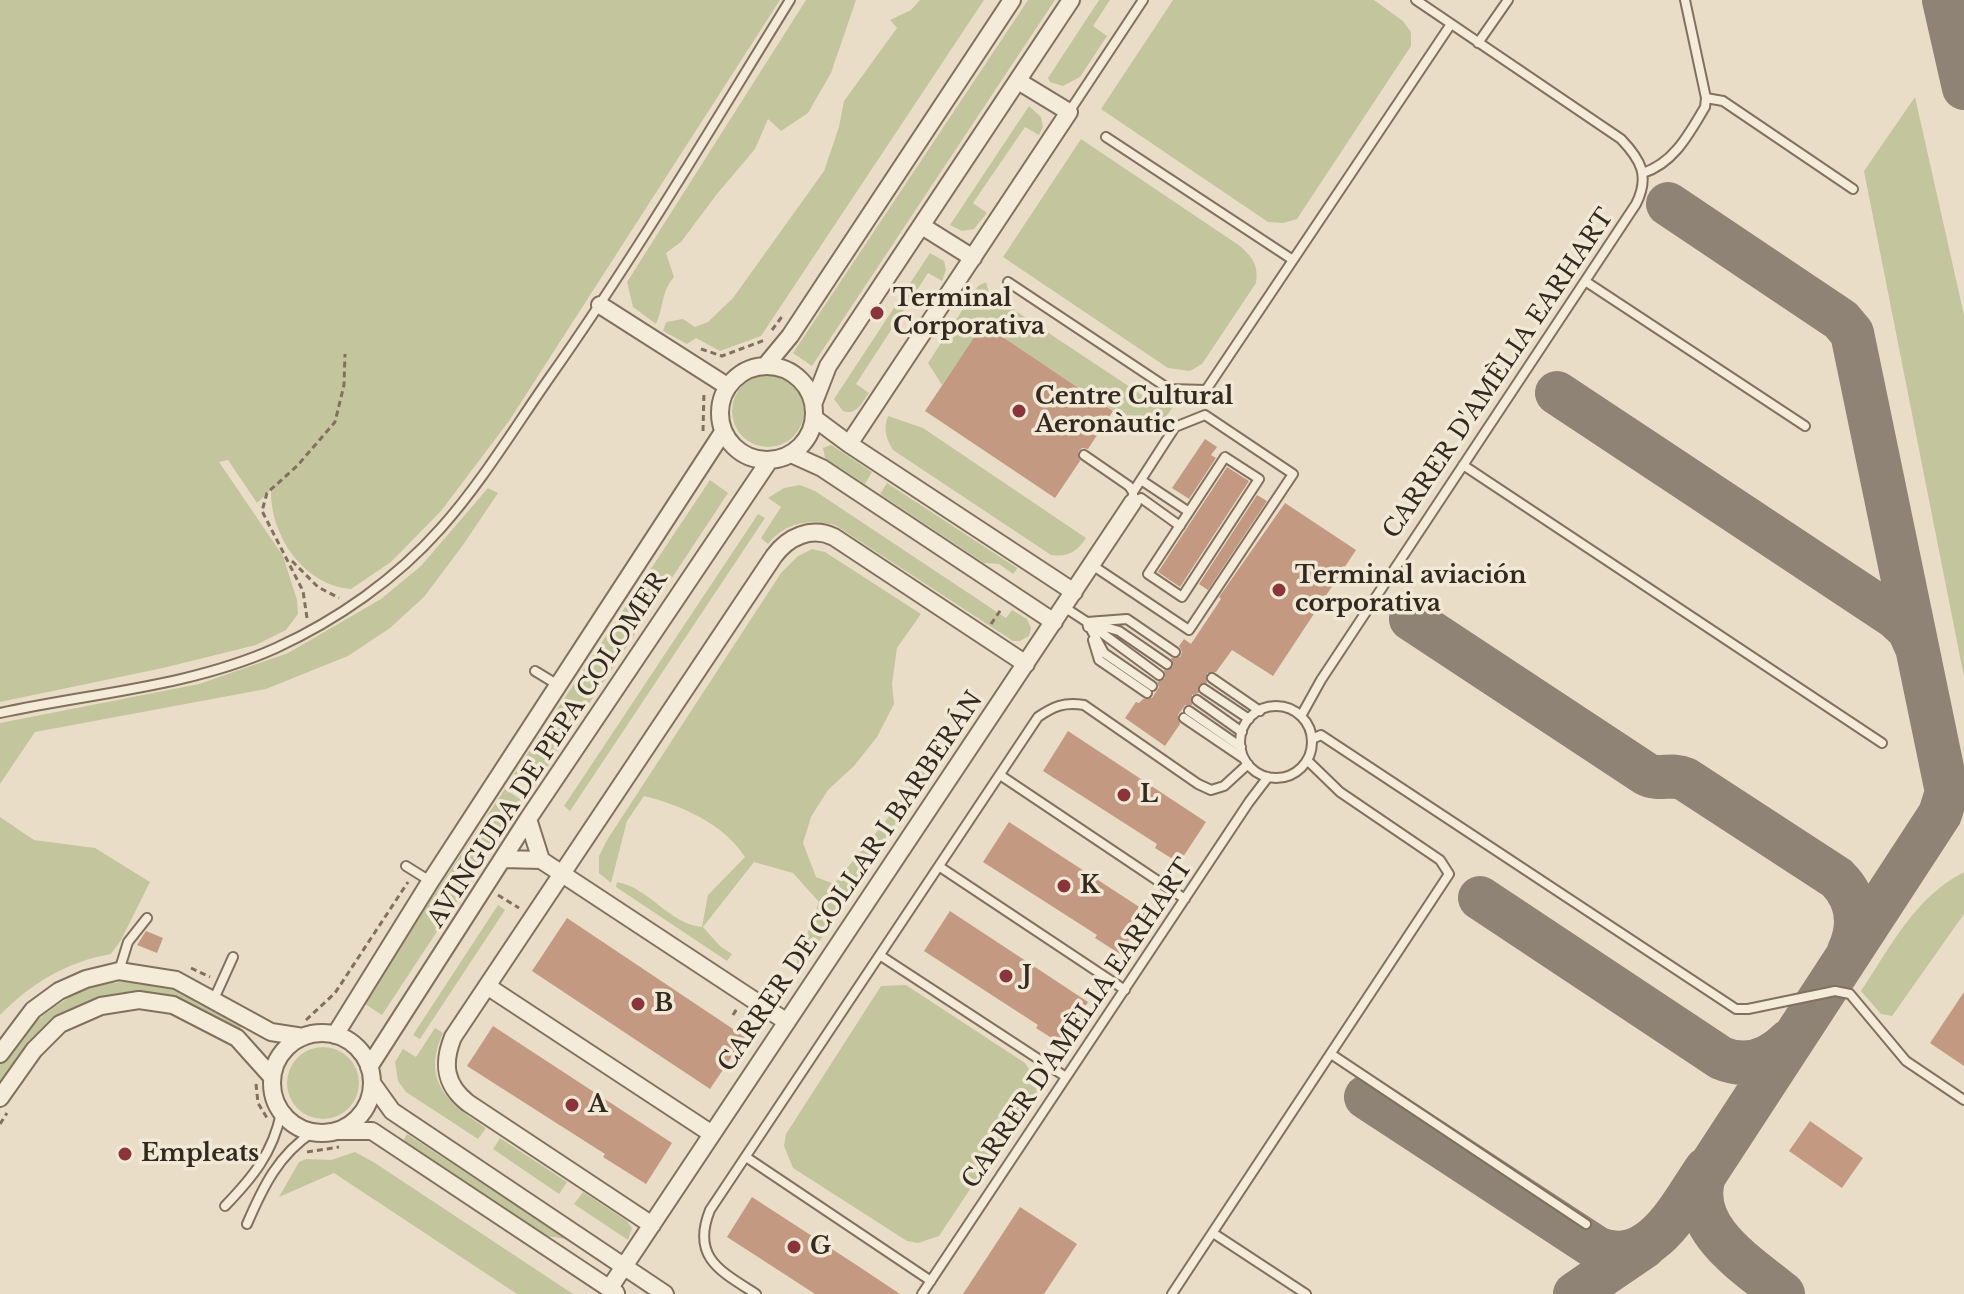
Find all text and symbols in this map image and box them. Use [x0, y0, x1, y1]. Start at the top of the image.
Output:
street label: CARRER D'AMÈLIA EARHART [1378, 204, 1620, 544]
place label: Terminal Corporativa [893, 285, 1045, 341]
marker: Terminal Corporativa [868, 304, 886, 322]
place label: Centre Cultural Aeronàutic [1035, 383, 1233, 439]
marker: Centre Cultural Aeronàutic [1010, 402, 1028, 420]
place label: Terminal aviación corporativa [1295, 562, 1526, 618]
street label: AVINGUDA DE PEPA COLOMER [422, 567, 674, 933]
marker: Terminal aviación corporativa [1270, 581, 1288, 599]
street label: CARRER DE COLLAR I BARBERÁN [713, 687, 989, 1077]
place label: L [1140, 781, 1158, 809]
marker: L [1115, 786, 1133, 804]
street label: CARRER D'AMÈLIA EARHART [957, 854, 1199, 1194]
place label: K [1080, 872, 1100, 900]
marker: K [1055, 877, 1073, 895]
place label: J [1022, 962, 1032, 990]
marker: J [997, 967, 1015, 985]
place label: B [654, 990, 673, 1018]
marker: B [629, 995, 647, 1013]
place label: A [588, 1091, 607, 1119]
marker: A [563, 1096, 581, 1114]
place label: Empleats [141, 1140, 259, 1168]
marker: Empleats [116, 1145, 134, 1163]
place label: G [810, 1233, 831, 1261]
marker: G [785, 1238, 803, 1256]

